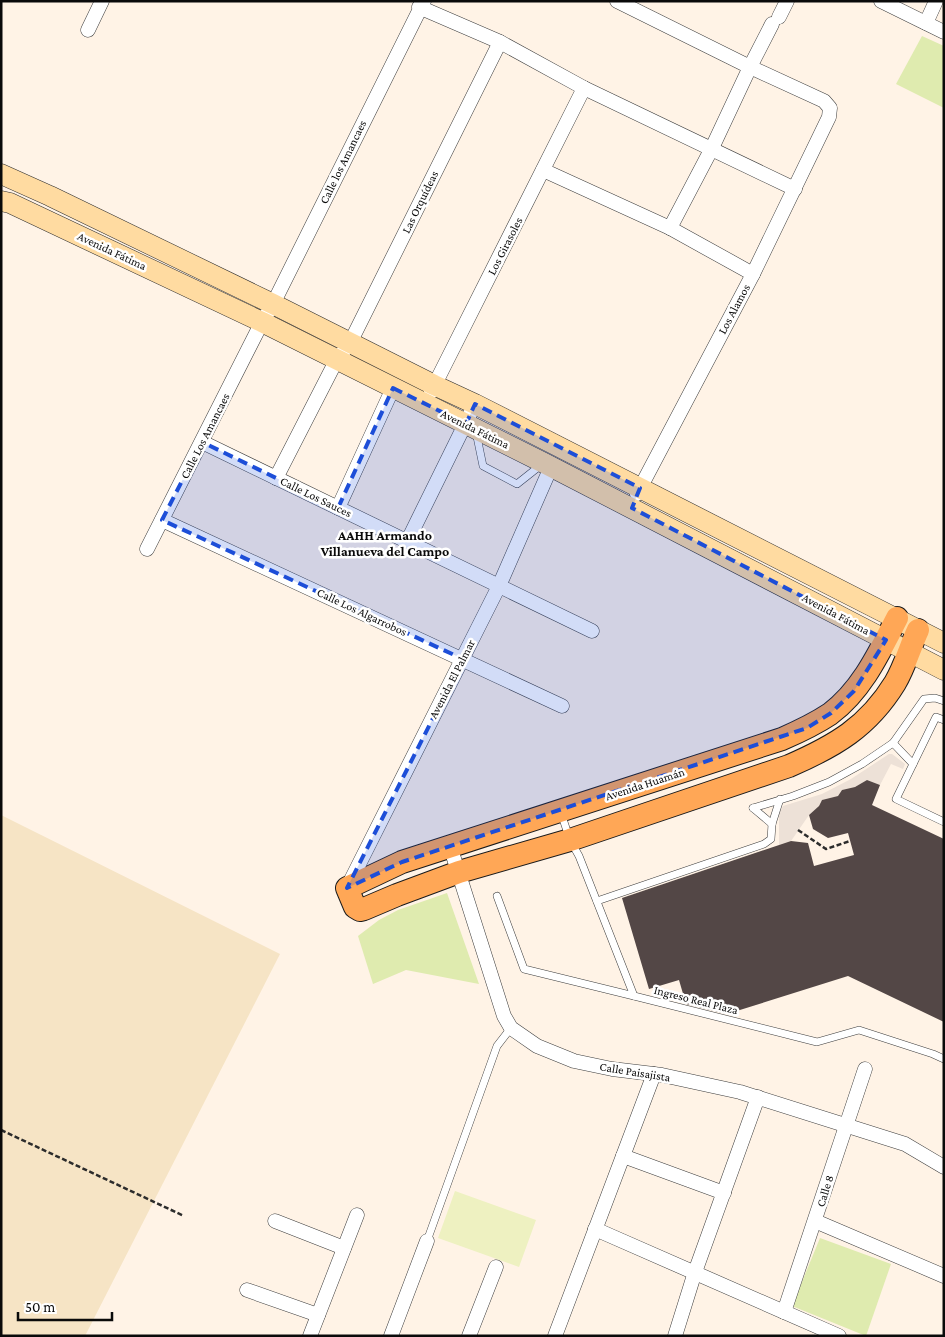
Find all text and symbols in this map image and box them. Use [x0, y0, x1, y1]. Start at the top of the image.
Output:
street label: Calle los Amancaes [317, 118, 369, 206]
street label: Las Orquídeas [399, 168, 441, 236]
street label: Los Girasoles [484, 214, 526, 277]
street label: Avenida Fátima [75, 229, 149, 273]
street label: Los Alamos [715, 281, 753, 336]
street label: Calle Los Amancaes [177, 391, 233, 481]
street label: Avenida Fátima [438, 406, 512, 452]
street label: Calle Los Sauces [278, 474, 354, 520]
district label: AAHH Armando Villanueva del Campo [320, 527, 449, 559]
street label: Calle Los Algarrobos [315, 585, 409, 639]
street label: Avenida Fátima [800, 590, 873, 638]
street label: Avenida El Palmar [426, 636, 478, 721]
street label: Avenida Huamán [604, 764, 687, 803]
street label: Ingreso Real Plaza [652, 983, 740, 1017]
street label: Calle Paisajista [599, 1059, 672, 1085]
street label: Calle 8 [814, 1173, 836, 1209]
scale bar [18, 1290, 111, 1322]
text: 50 m [25, 1299, 55, 1315]

